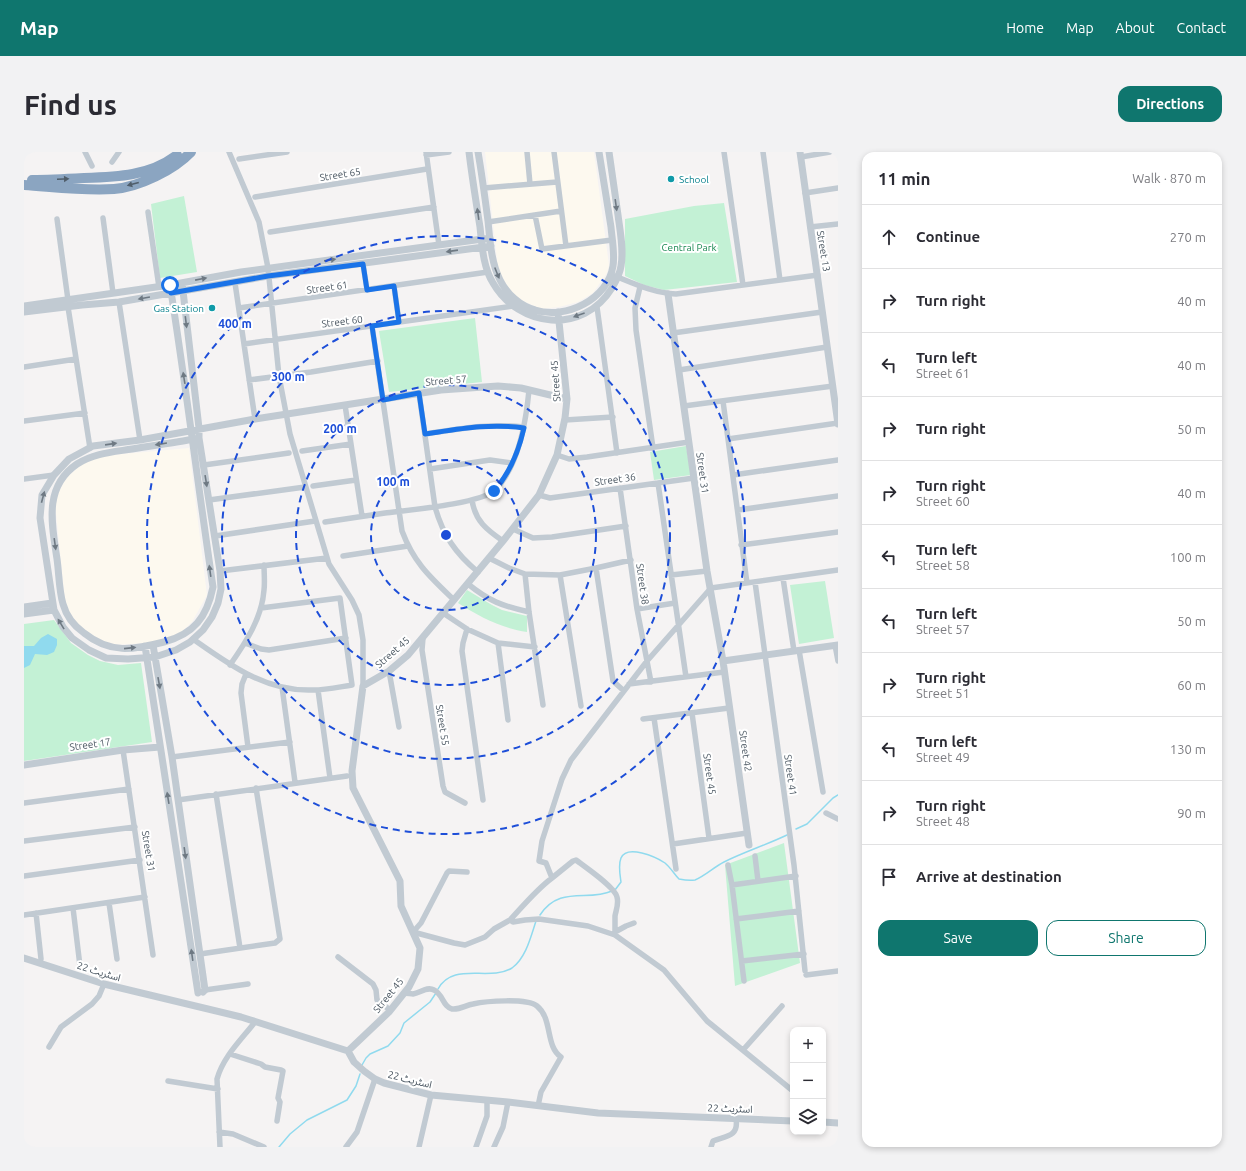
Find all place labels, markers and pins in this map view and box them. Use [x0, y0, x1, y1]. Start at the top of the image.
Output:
marker: School [666, 174, 676, 184]
place label: School [679, 174, 709, 185]
place label: Gas Station [153, 303, 204, 314]
marker: Gas Station [207, 303, 217, 313]
centre of rings [439, 528, 453, 542]

